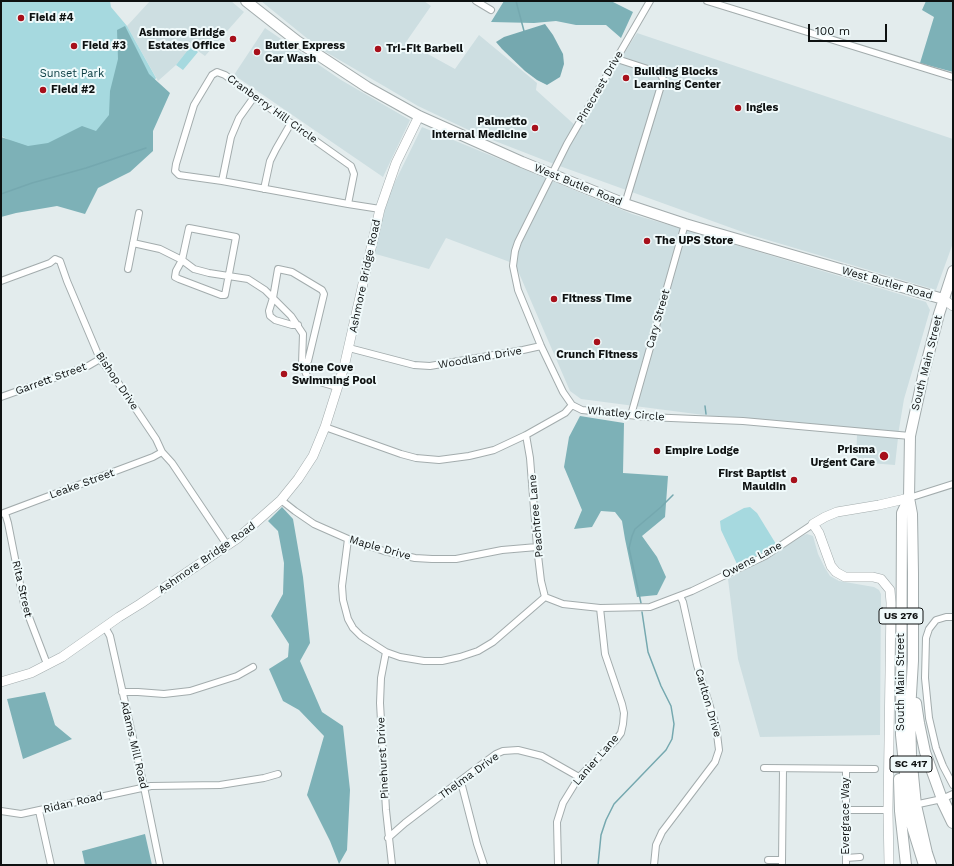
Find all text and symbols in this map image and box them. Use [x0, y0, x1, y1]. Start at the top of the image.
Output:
place label: Field #4 [29, 11, 74, 25]
marker: Field #4 [16, 13, 26, 23]
scale bar [810, 16, 889, 42]
text: 100 m [815, 24, 850, 38]
place label: Ashmore Bridge Estates Office [139, 26, 225, 52]
marker: Ashmore Bridge Estates Office [228, 34, 238, 44]
place label: Field #3 [82, 39, 126, 53]
place label: Butler Express Car Wash [265, 39, 345, 65]
marker: Field #3 [69, 41, 79, 51]
place label: Tri-Fit Barbell [386, 42, 463, 56]
marker: Tri-Fit Barbell [373, 44, 383, 54]
marker: Butler Express Car Wash [252, 47, 262, 57]
street label: Pinecrest Drive [574, 49, 626, 125]
place label: Building Blocks Learning Center [634, 65, 721, 91]
park label: Sunset Park [40, 67, 104, 81]
street label: Cranberry Hill Circle [224, 72, 320, 146]
marker: Building Blocks Learning Center [621, 73, 631, 83]
place label: Field #2 [51, 83, 95, 97]
marker: Field #2 [38, 85, 48, 95]
place label: Ingles [746, 101, 778, 115]
marker: Ingles [733, 103, 743, 113]
place label: Palmetto Internal Medicine [432, 115, 527, 141]
marker: Palmetto Internal Medicine [530, 123, 540, 133]
street label: West Butler Road [532, 161, 624, 209]
street label: Ashmore Bridge Road [347, 218, 383, 334]
place label: The UPS Store [655, 234, 733, 248]
marker: The UPS Store [642, 236, 652, 246]
street label: West Butler Road [840, 264, 934, 302]
street label: Cary Street [643, 288, 673, 350]
place label: Fitness Time [562, 292, 632, 306]
marker: Fitness Time [549, 294, 559, 304]
street label: South Main Street [909, 314, 945, 412]
marker: Crunch Fitness [592, 337, 602, 347]
street label: Woodland Drive [437, 344, 523, 372]
place label: Crunch Fitness [556, 348, 638, 362]
street label: Bishop Drive [93, 349, 141, 413]
street label: Garrett Street [14, 360, 88, 398]
place label: Stone Cove Swimming Pool [292, 361, 376, 387]
marker: Stone Cove Swimming Pool [279, 369, 289, 379]
street label: Whatley Circle [587, 404, 665, 424]
place label: Prisma Urgent Care [810, 443, 875, 469]
place label: Empire Lodge [665, 444, 739, 458]
marker: Empire Lodge [652, 446, 662, 456]
marker: Prisma Urgent Care [878, 450, 890, 462]
street label: Leake Street [48, 466, 116, 502]
place label: First Baptist Mauldin [718, 467, 786, 493]
street label: Peachtree Lane [526, 474, 546, 558]
marker: First Baptist Mauldin [789, 475, 799, 485]
street label: Ashmore Bridge Road [156, 519, 258, 597]
street label: Maple Drive [348, 533, 412, 563]
street label: Owens Lane [720, 539, 784, 581]
street label: Rita Street [9, 559, 35, 619]
road number: US 276 [879, 608, 923, 624]
street label: South Main Street [894, 633, 908, 731]
street label: Carlton Drive [692, 667, 724, 739]
street label: Adams Mill Road [117, 700, 151, 790]
street label: Pinehurst Drive [374, 717, 392, 799]
street label: Lanier Lane [570, 732, 622, 788]
street label: Thelma Drive [436, 750, 502, 802]
road number: SC 417 [890, 756, 932, 772]
street label: Evergrace Way [839, 777, 853, 855]
street label: Ridan Road [42, 790, 104, 816]

